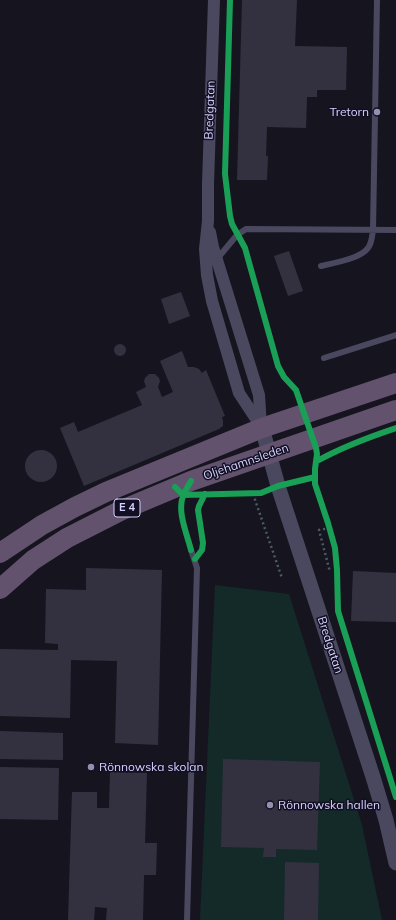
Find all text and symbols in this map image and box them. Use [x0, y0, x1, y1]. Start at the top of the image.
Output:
street label: Bredgatan [202, 80, 218, 140]
place label: Tretorn [329, 105, 369, 119]
marker: Tretorn [372, 107, 382, 117]
street label: Oljehamnsleden [201, 441, 291, 483]
road number: E 4 [114, 499, 140, 517]
street label: Bredgatan [314, 615, 346, 675]
place label: Rönnowska skolan [99, 760, 203, 774]
marker: Rönnowska skolan [86, 762, 96, 772]
place label: Rönnowska hallen [278, 798, 380, 812]
marker: Rönnowska hallen [265, 800, 275, 810]

